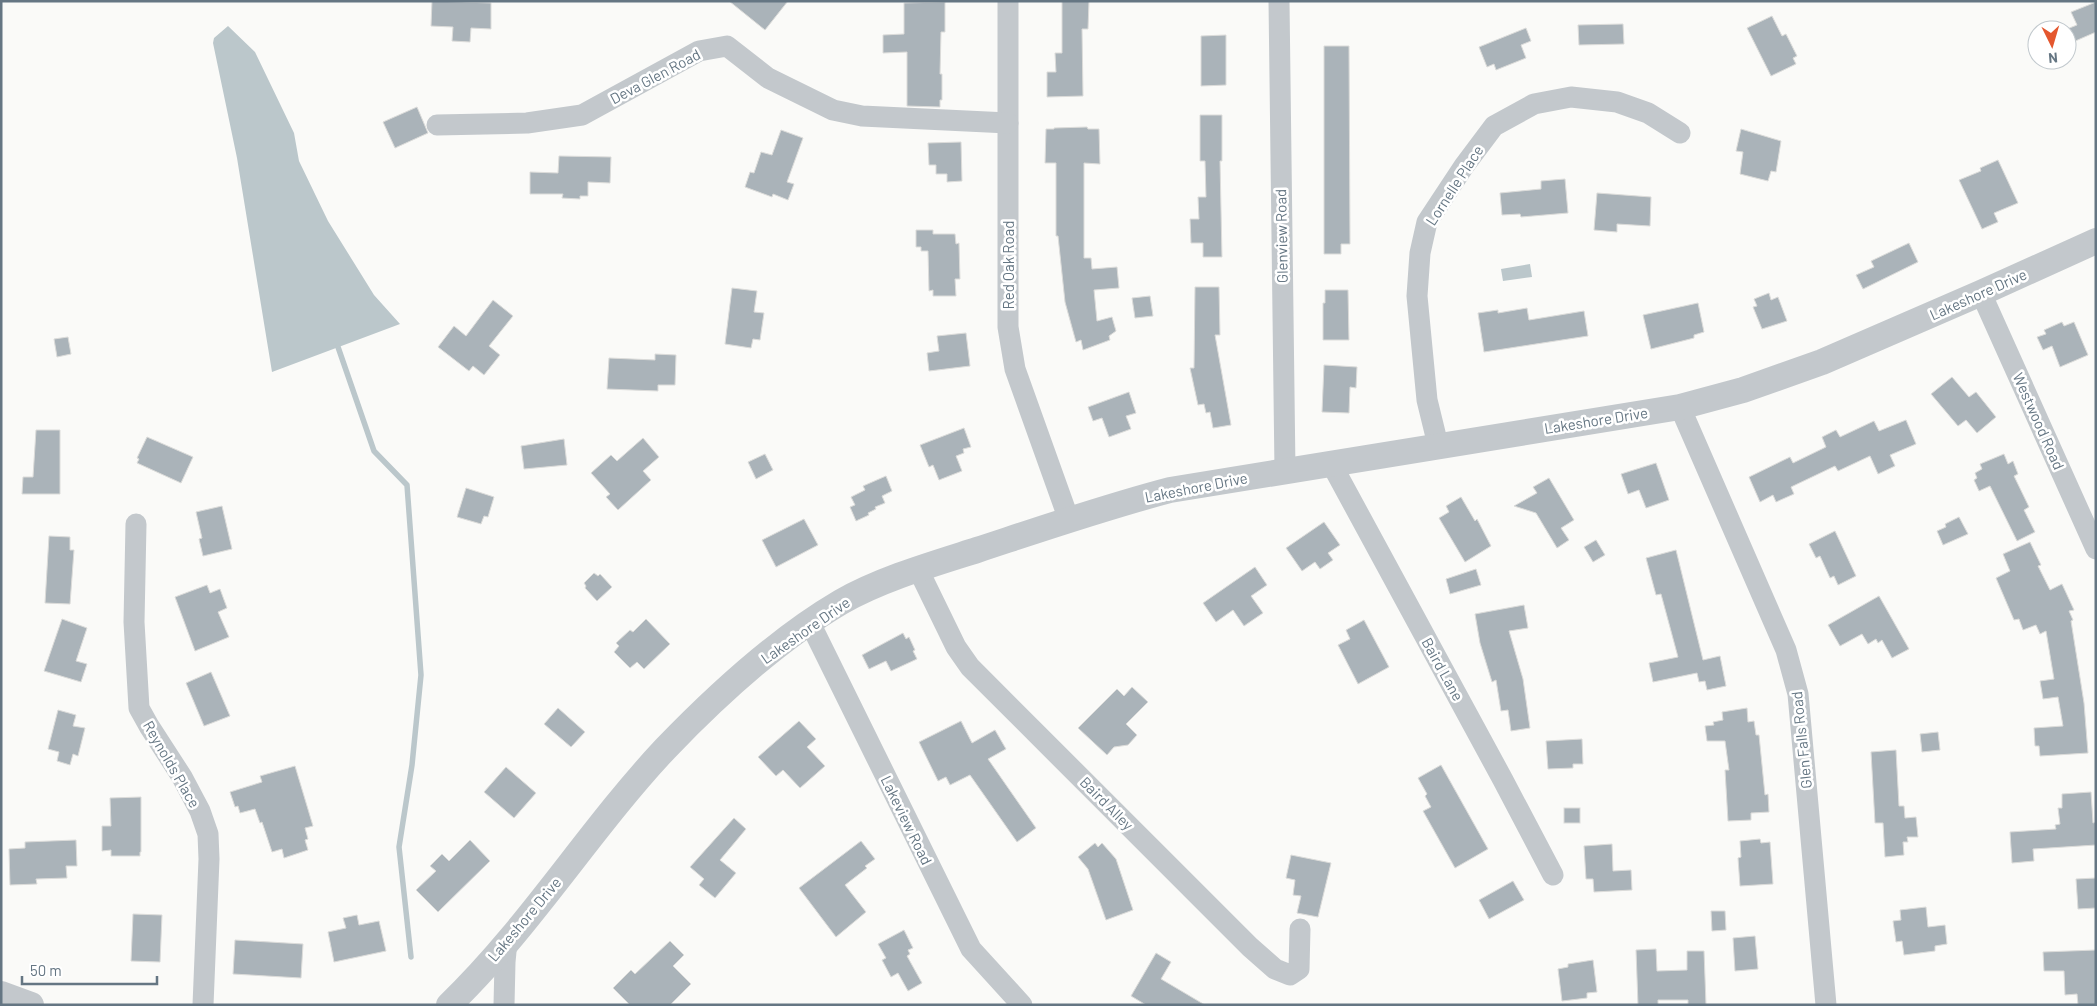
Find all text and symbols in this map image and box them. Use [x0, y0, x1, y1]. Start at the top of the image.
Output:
north arrow [2027, 20, 2077, 70]
street label: Deva Glen Road [607, 45, 703, 107]
text: N [2048, 50, 2059, 67]
street label: Lornelle Place [1421, 142, 1487, 228]
street label: Glenview Road [1271, 189, 1291, 283]
street label: Red Oak Road [999, 221, 1017, 309]
street label: Lakeshore Drive [1927, 265, 2029, 323]
street label: Westwood Road [2010, 370, 2068, 472]
street label: Lakeshore Drive [1543, 403, 1649, 437]
street label: Lakeshore Drive [1143, 468, 1249, 506]
street label: Lakeshore Drive [757, 593, 853, 667]
street label: Baird Lane [1418, 634, 1468, 704]
street label: Glen Falls Road [1787, 690, 1815, 790]
street label: Reynolds Place [140, 717, 204, 811]
street label: Lakeview Road [878, 772, 936, 868]
street label: Baird Alley [1077, 773, 1137, 833]
street label: Lakeshore Drive [484, 873, 564, 965]
scale bar [22, 954, 158, 986]
text: 50 m [30, 961, 62, 979]

